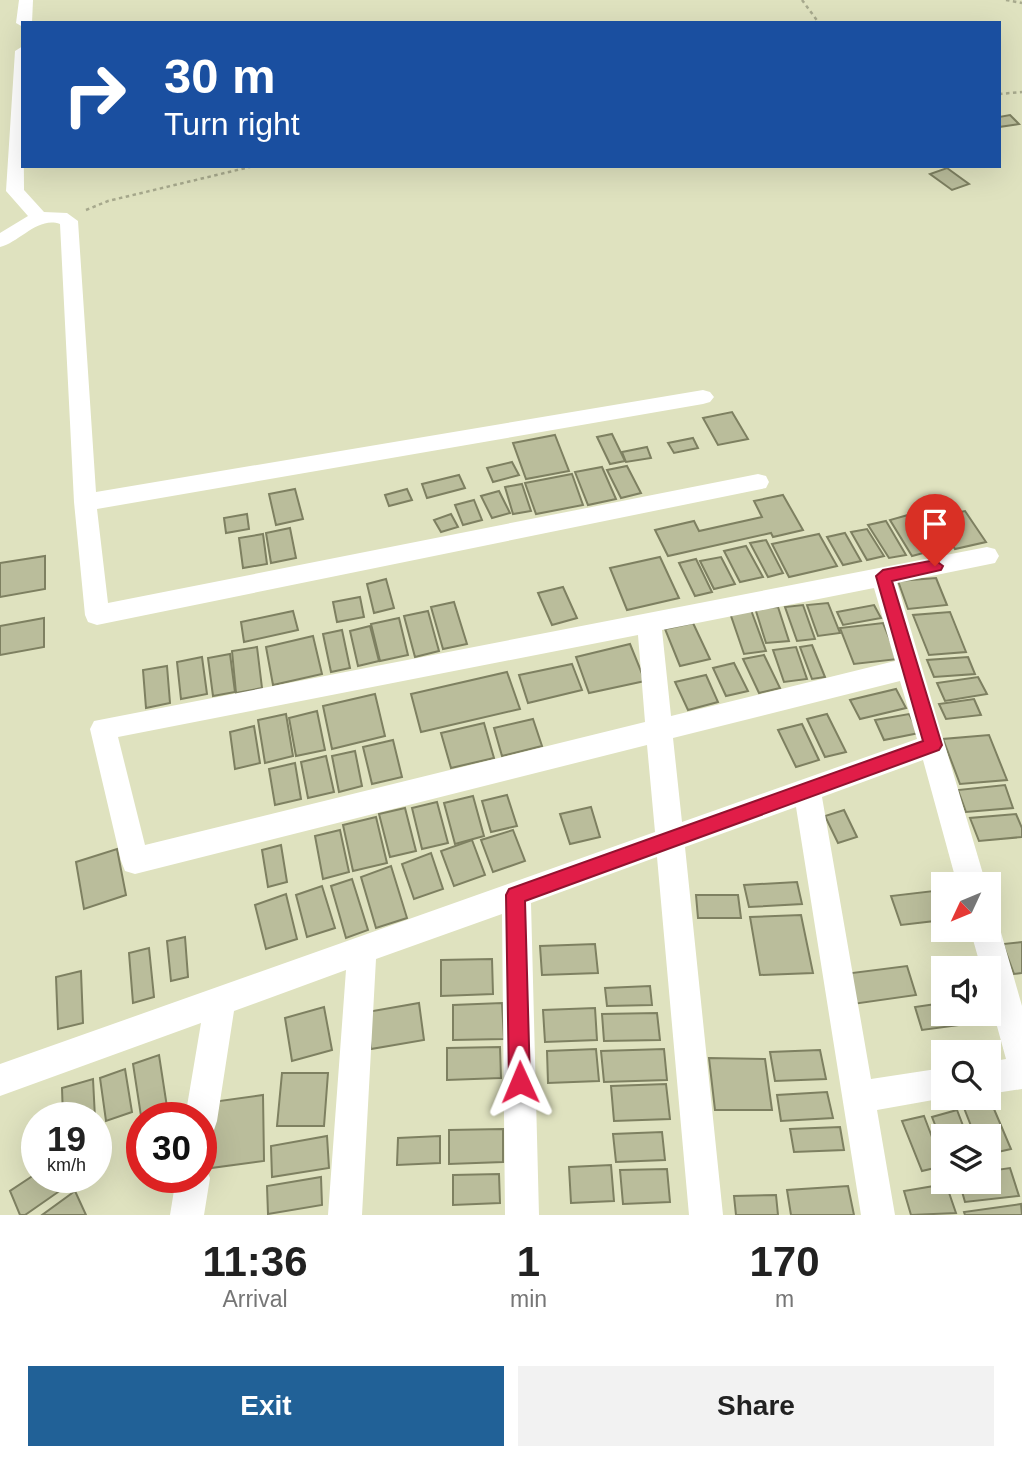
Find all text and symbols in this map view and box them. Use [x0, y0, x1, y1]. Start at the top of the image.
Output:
icon: right [49, 49, 140, 140]
text: 30 m [164, 49, 276, 103]
text: Turn right [164, 106, 300, 142]
pin [905, 494, 965, 566]
icon: arrive [916, 505, 954, 543]
north arrow [931, 872, 1001, 942]
map controls [931, 872, 1001, 1194]
button: sound [931, 956, 1001, 1026]
button: search [931, 1040, 1001, 1110]
position arrow [483, 1045, 557, 1119]
speed limit sign: 30 [126, 1102, 217, 1193]
text: 19 [47, 1119, 86, 1158]
button: layers [931, 1124, 1001, 1194]
text: km/h [47, 1155, 86, 1175]
text: 11:36 [202, 1238, 308, 1285]
text: 1 [517, 1238, 540, 1285]
text: 170 [749, 1238, 820, 1285]
text: Arrival [222, 1286, 288, 1312]
text: min [510, 1286, 547, 1312]
text: m [775, 1286, 794, 1312]
button: Exit [28, 1366, 504, 1446]
button: Share [518, 1366, 994, 1446]

